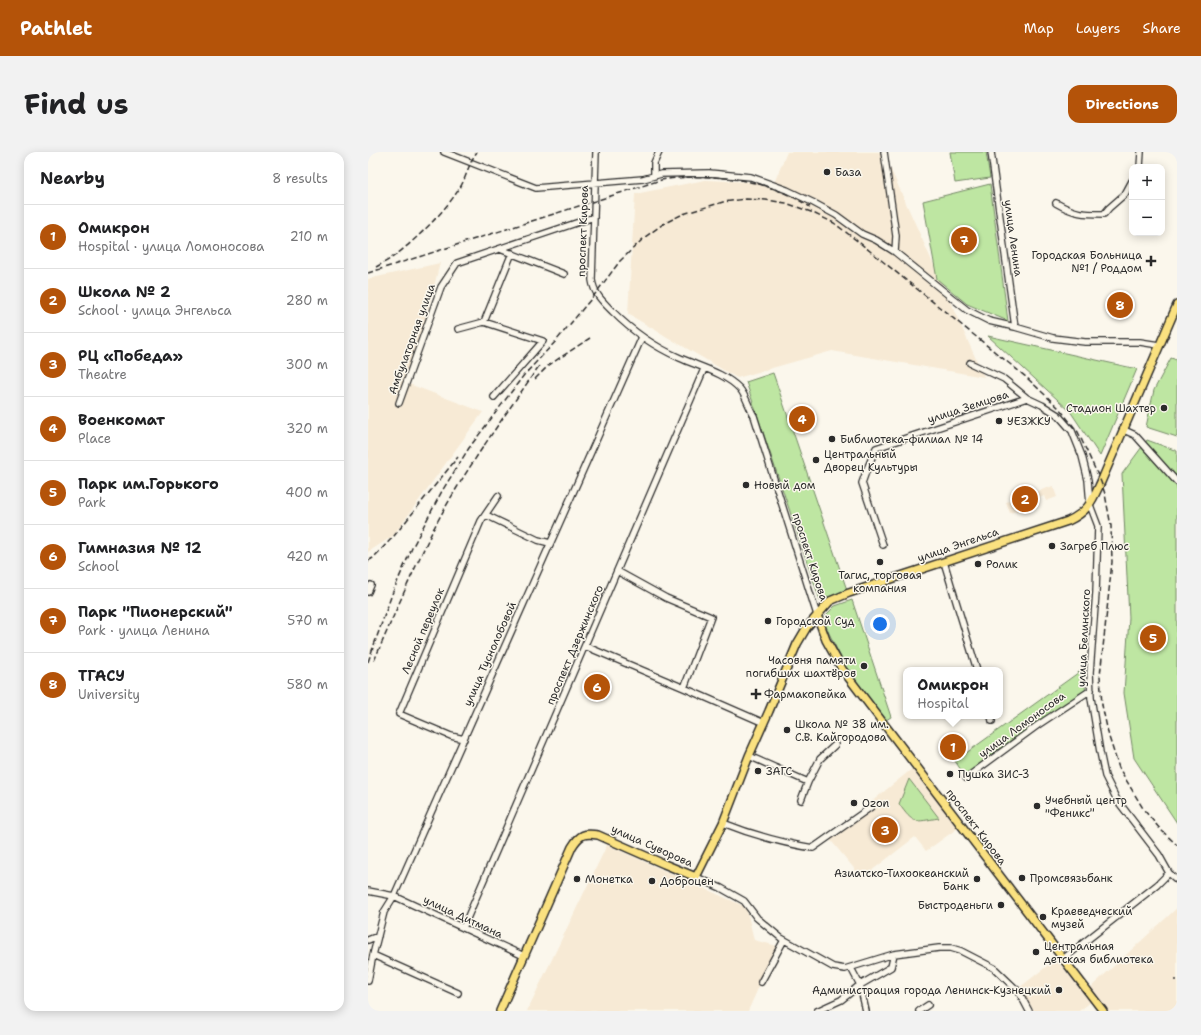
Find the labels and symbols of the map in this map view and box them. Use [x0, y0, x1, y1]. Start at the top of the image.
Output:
place label: База [835, 165, 861, 180]
marker: База [822, 167, 832, 177]
street label: проспект Кирова [574, 185, 592, 277]
street label: улица Ленина [1000, 199, 1026, 277]
pin: 7 [951, 225, 977, 255]
place label: Городская Больница №1 / Роддом [1031, 248, 1142, 276]
marker: Городская Больница №1 / Роддом [1145, 255, 1157, 267]
street label: Амбулаторная улица [385, 282, 439, 396]
pin: 8 [1107, 290, 1133, 320]
street label: улица Земцова [926, 387, 1011, 427]
place label: Стадион Шахтер [1066, 401, 1156, 416]
marker: Стадион Шахтер [1159, 403, 1169, 413]
pin: 4 [789, 404, 815, 434]
place label: УЕЗЖКУ [1007, 414, 1051, 429]
marker: УЕЗЖКУ [994, 416, 1004, 426]
place label: Библиотека-филиал № 14 [840, 432, 984, 447]
marker: Библиотека-филиал № 14 [827, 434, 837, 444]
place label: Центральный Дворец Культуры [824, 447, 918, 475]
marker: Центральный Дворец Культуры [811, 455, 821, 465]
place label: Новый дом [754, 478, 816, 493]
marker: Новый дом [741, 480, 751, 490]
pin: 2 [1012, 484, 1038, 514]
street label: проспект Кирова [789, 511, 831, 603]
street label: улица Энгельса [915, 524, 1001, 566]
place label: Загреб Плюс [1060, 539, 1130, 554]
marker: Загреб Плюс [1047, 541, 1057, 551]
marker: Тагис, торговая компания [875, 557, 885, 567]
place label: Ролик [986, 557, 1018, 572]
marker: Ролик [973, 559, 983, 569]
place label: Тагис, торговая компания [838, 568, 922, 596]
street label: проспект Дзержинского [543, 583, 607, 707]
street label: Лесной переулок [398, 585, 448, 676]
street label: улица Белинского [1074, 588, 1094, 688]
street label: улица Туснолобовой [460, 599, 520, 709]
place label: Городской Суд [776, 614, 855, 629]
your location [870, 614, 890, 634]
marker: Городской Суд [763, 616, 773, 626]
pin: 5 [1140, 623, 1166, 653]
place label: Часовня памяти погибших шахтёров [746, 653, 856, 681]
marker: Часовня памяти погибших шахтёров [859, 661, 869, 671]
pin: 6 [584, 672, 610, 702]
place label: Фармакопейка [764, 687, 846, 702]
street label: улица Ломоносова [976, 688, 1068, 762]
marker: Фармакопейка [751, 689, 761, 699]
place label: Школа № 38 им. С.В. Кайгородова [795, 717, 889, 745]
marker: Школа № 38 им. С.В. Кайгородова [782, 725, 792, 735]
pin: 1 [940, 732, 966, 762]
place label: ЗАГС [766, 764, 793, 779]
marker: ЗАГС [753, 766, 763, 776]
place label: Пушка ЗИС-3 [958, 767, 1029, 782]
marker: Пушка ЗИС-3 [945, 769, 955, 779]
street label: проспект Кирова [942, 786, 1010, 868]
place label: Учебный центр "Феникс" [1045, 793, 1127, 821]
place label: Ozon [862, 796, 890, 811]
marker: Ozon [849, 798, 859, 808]
marker: Учебный центр "Феникс" [1032, 801, 1042, 811]
pin: 3 [872, 815, 898, 845]
street label: улица Суворова [609, 821, 695, 871]
place label: Азиатско-Тихоокеанский Банк [834, 866, 969, 894]
place label: Промсвязьбанк [1030, 871, 1113, 886]
place label: Монетка [585, 872, 633, 887]
marker: Промсвязьбанк [1017, 873, 1027, 883]
marker: Монетка [572, 874, 582, 884]
place label: Доброцен [660, 874, 714, 889]
marker: Азиатско-Тихоокеанский Банк [972, 874, 982, 884]
marker: Доброцен [647, 876, 657, 886]
street label: улица Дитмана [421, 892, 505, 942]
place label: Быстроденьги [918, 898, 993, 913]
marker: Быстроденьги [996, 900, 1006, 910]
place label: Краеведческий музей [1051, 904, 1132, 932]
marker: Краеведческий музей [1038, 912, 1048, 922]
place label: Центральная детская библиотека [1044, 939, 1153, 967]
marker: Центральная детская библиотека [1031, 947, 1041, 957]
place label: Администрация города Ленинск-Кузнецкий [812, 983, 1051, 998]
marker: Администрация города Ленинск-Кузнецкий [1054, 985, 1064, 995]

